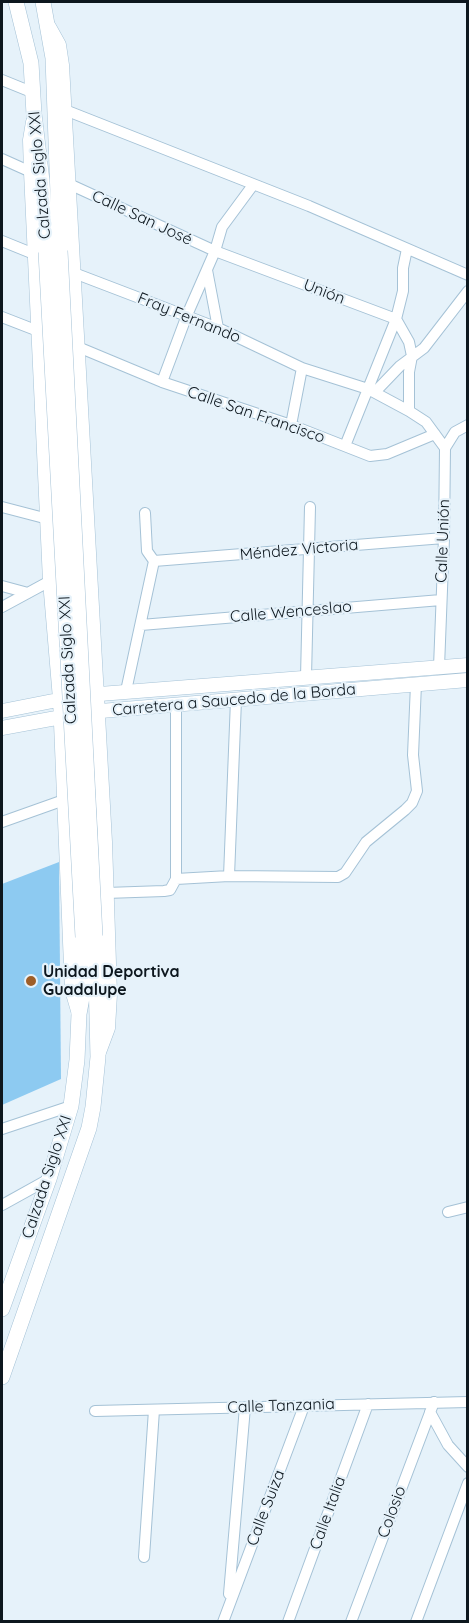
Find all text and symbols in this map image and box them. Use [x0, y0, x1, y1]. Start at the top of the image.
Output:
street label: Calzada Siglo XXI [25, 110, 55, 240]
street label: Calle San José [89, 186, 195, 250]
street label: Unión [300, 275, 348, 309]
street label: Fray Fernando [135, 289, 243, 347]
street label: Calle San Francisco [185, 382, 327, 448]
street label: Calle Unión [432, 499, 454, 583]
street label: Méndez Victoria [239, 535, 359, 565]
street label: Calzada Siglo XXI [55, 595, 81, 725]
street label: Calle Wenceslao [229, 597, 353, 627]
street label: Carretera a Saucedo de la Borda [111, 680, 357, 720]
place label: Unidad Deportiva Guadalupe [43, 962, 180, 1000]
marker: Unidad Deportiva Guadalupe [24, 974, 38, 988]
street label: Calzada Siglo XXI [18, 1113, 76, 1241]
street label: Calle Tanzania [227, 1395, 335, 1417]
street label: Calle Suiza [243, 1467, 289, 1549]
street label: Calle Italia [306, 1474, 350, 1552]
street label: Colosio [374, 1483, 410, 1541]

